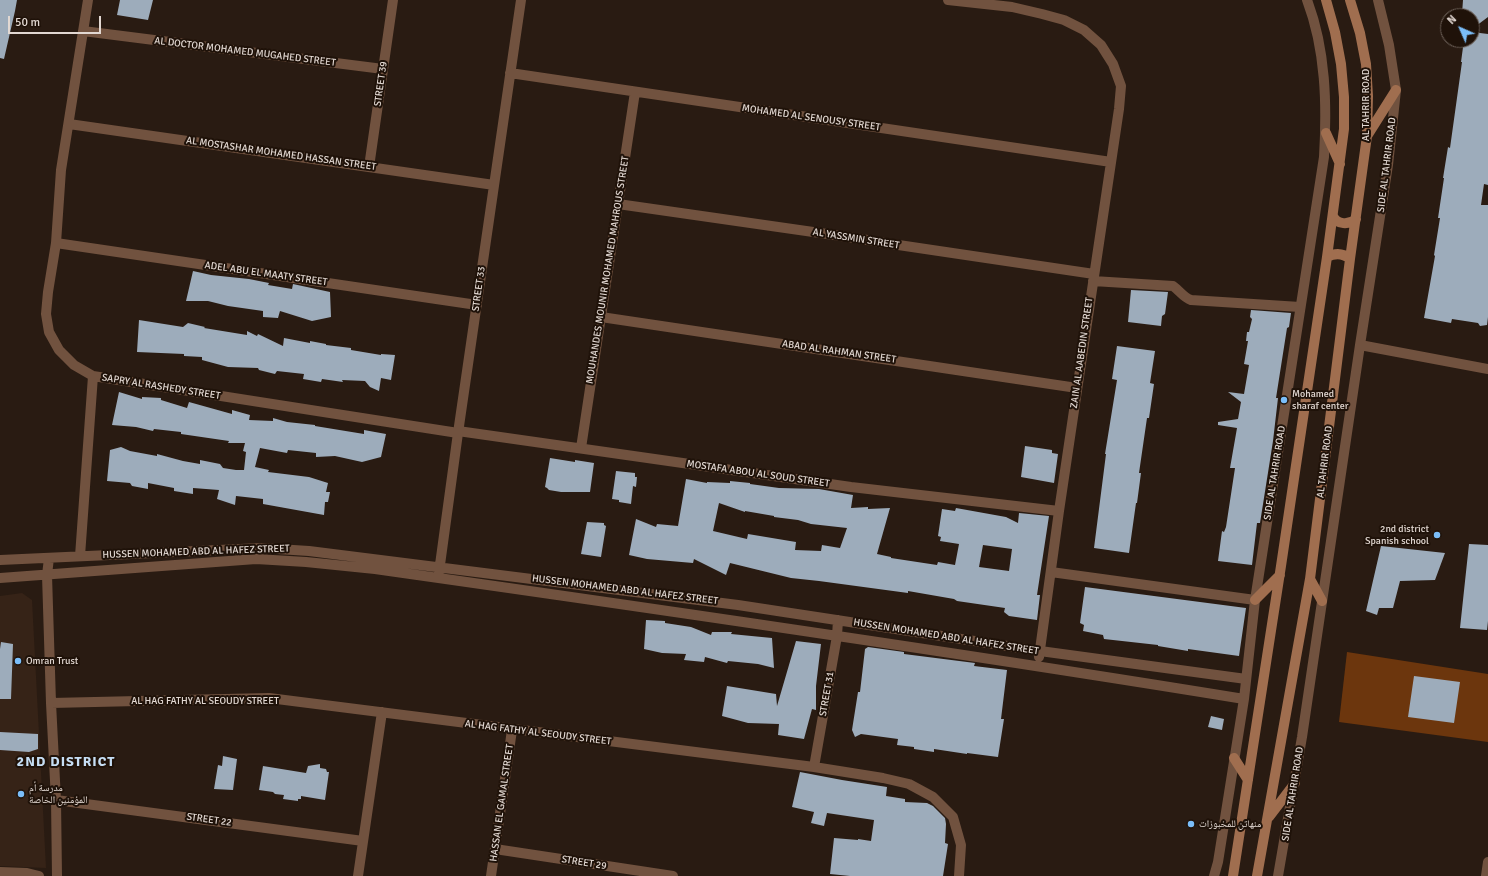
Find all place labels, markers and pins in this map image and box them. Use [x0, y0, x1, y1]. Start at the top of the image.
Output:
place label: Mohamed sharaf center [1292, 388, 1348, 412]
marker: Mohamed sharaf center [1279, 395, 1289, 405]
place label: 2nd district Spanish school [1365, 523, 1429, 546]
marker: 2nd district Spanish school [1432, 530, 1442, 540]
place label: Omran Trust [26, 655, 78, 667]
marker: Omran Trust [13, 656, 23, 666]
place label: مدرسة أم المؤمنين الخاصة [29, 782, 88, 806]
marker: مدرسة أم المؤمنين الخاصة [16, 789, 26, 799]
place label: منهاتن للمخبوزات [1199, 818, 1261, 830]
marker: منهاتن للمخبوزات [1186, 819, 1196, 829]

